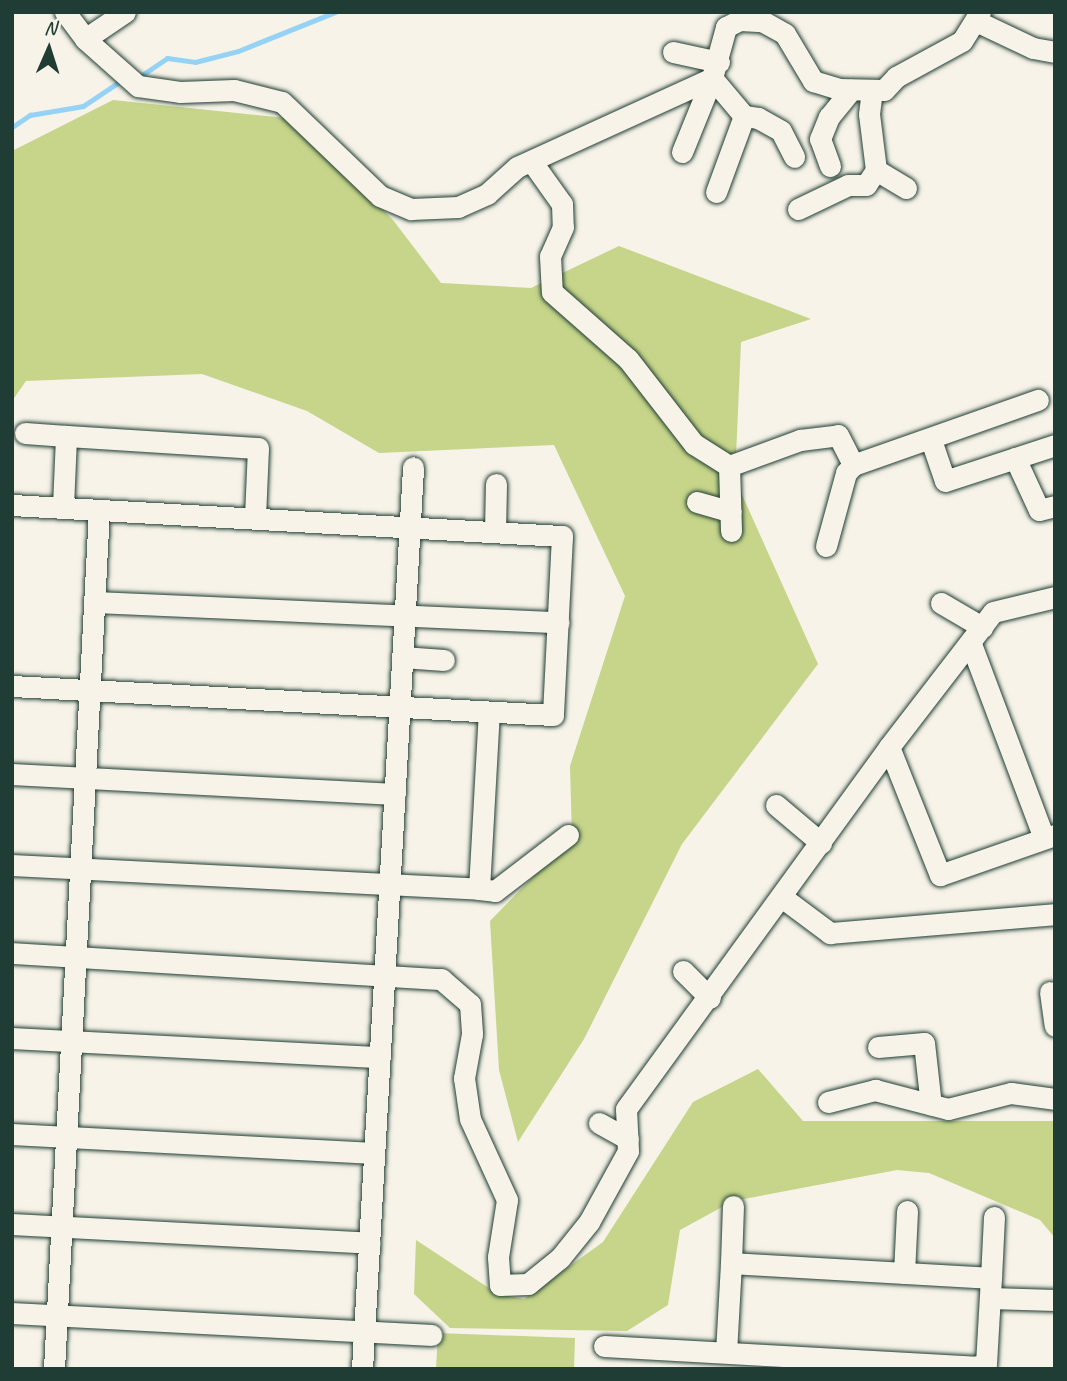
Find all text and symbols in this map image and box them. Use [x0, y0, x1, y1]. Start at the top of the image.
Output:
north arrow [14, 14, 84, 84]
text: N [44, 16, 57, 40]

